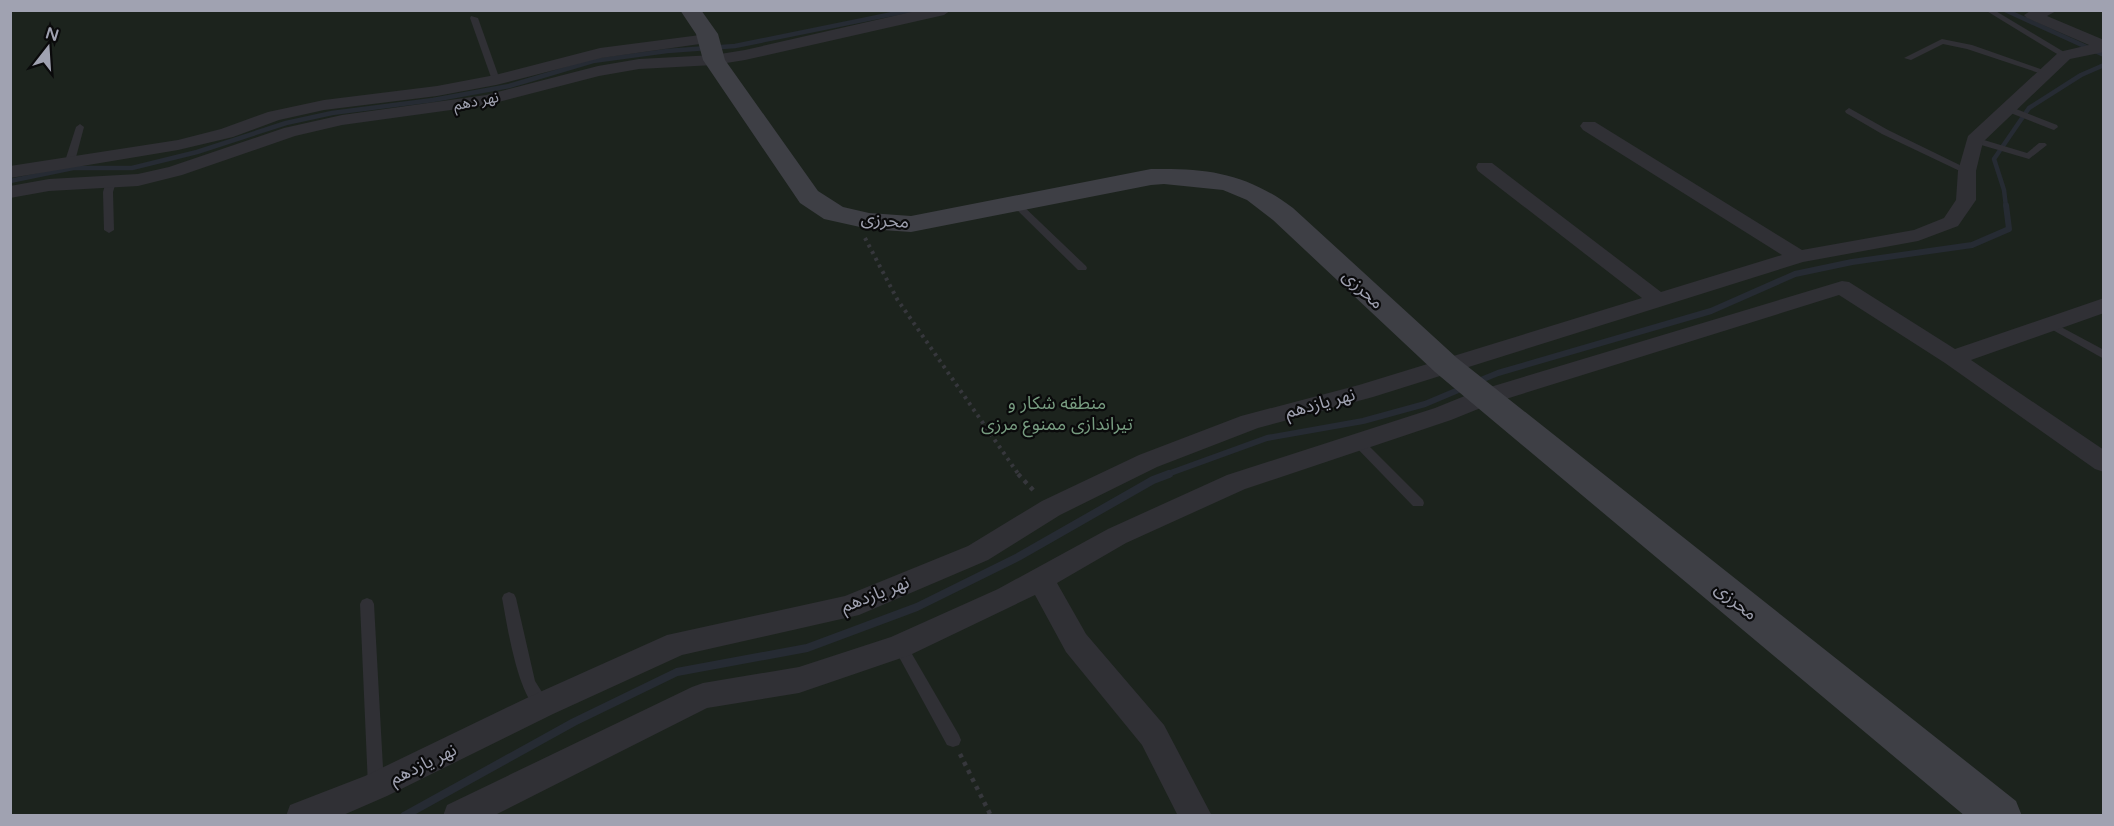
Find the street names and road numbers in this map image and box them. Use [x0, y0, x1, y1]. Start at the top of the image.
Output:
street label: نهر دهم [452, 88, 501, 116]
street label: محرزی [860, 207, 910, 233]
street label: محرزی [1338, 264, 1388, 314]
street label: نهر یازدهم [1283, 383, 1358, 425]
street label: نهر یازدهم [838, 571, 913, 619]
street label: محرزی [1710, 577, 1762, 625]
street label: نهر یازدهم [386, 738, 461, 791]

